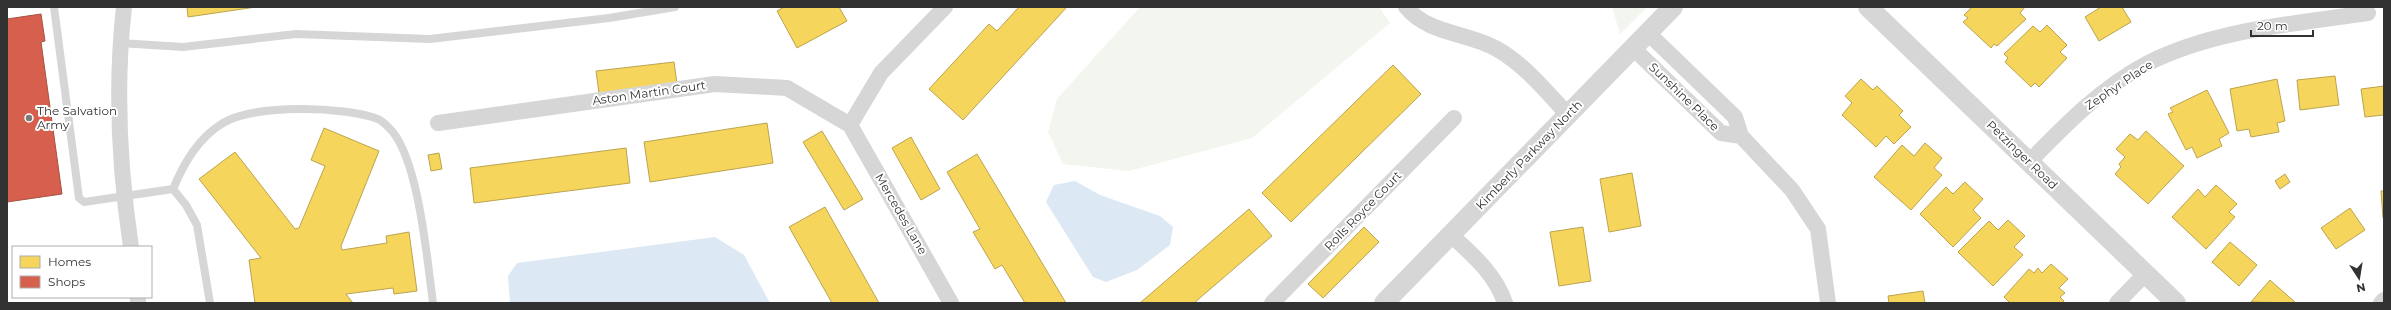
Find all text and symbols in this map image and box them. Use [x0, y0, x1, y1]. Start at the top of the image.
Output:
scale bar [2251, 12, 2313, 38]
text: 20 m [2257, 18, 2288, 33]
street label: Zephyr Place [2082, 57, 2155, 113]
street label: Sunshine Place [1646, 59, 1723, 134]
street label: Aston Martin Court [591, 77, 707, 108]
street label: Kimberly Parkway North [1472, 97, 1585, 213]
place label: The Salvation Army [37, 103, 117, 132]
marker: The Salvation Army [24, 113, 34, 123]
street label: Petzinger Road [1984, 117, 2061, 192]
street label: Rolls Royce Court [1321, 168, 1404, 254]
street label: Mercedes Lane [872, 171, 931, 257]
legend [12, 246, 152, 298]
text: Homes [48, 254, 91, 269]
north arrow [2339, 258, 2379, 298]
text: Shops [48, 274, 85, 289]
text: N [2355, 280, 2367, 296]

